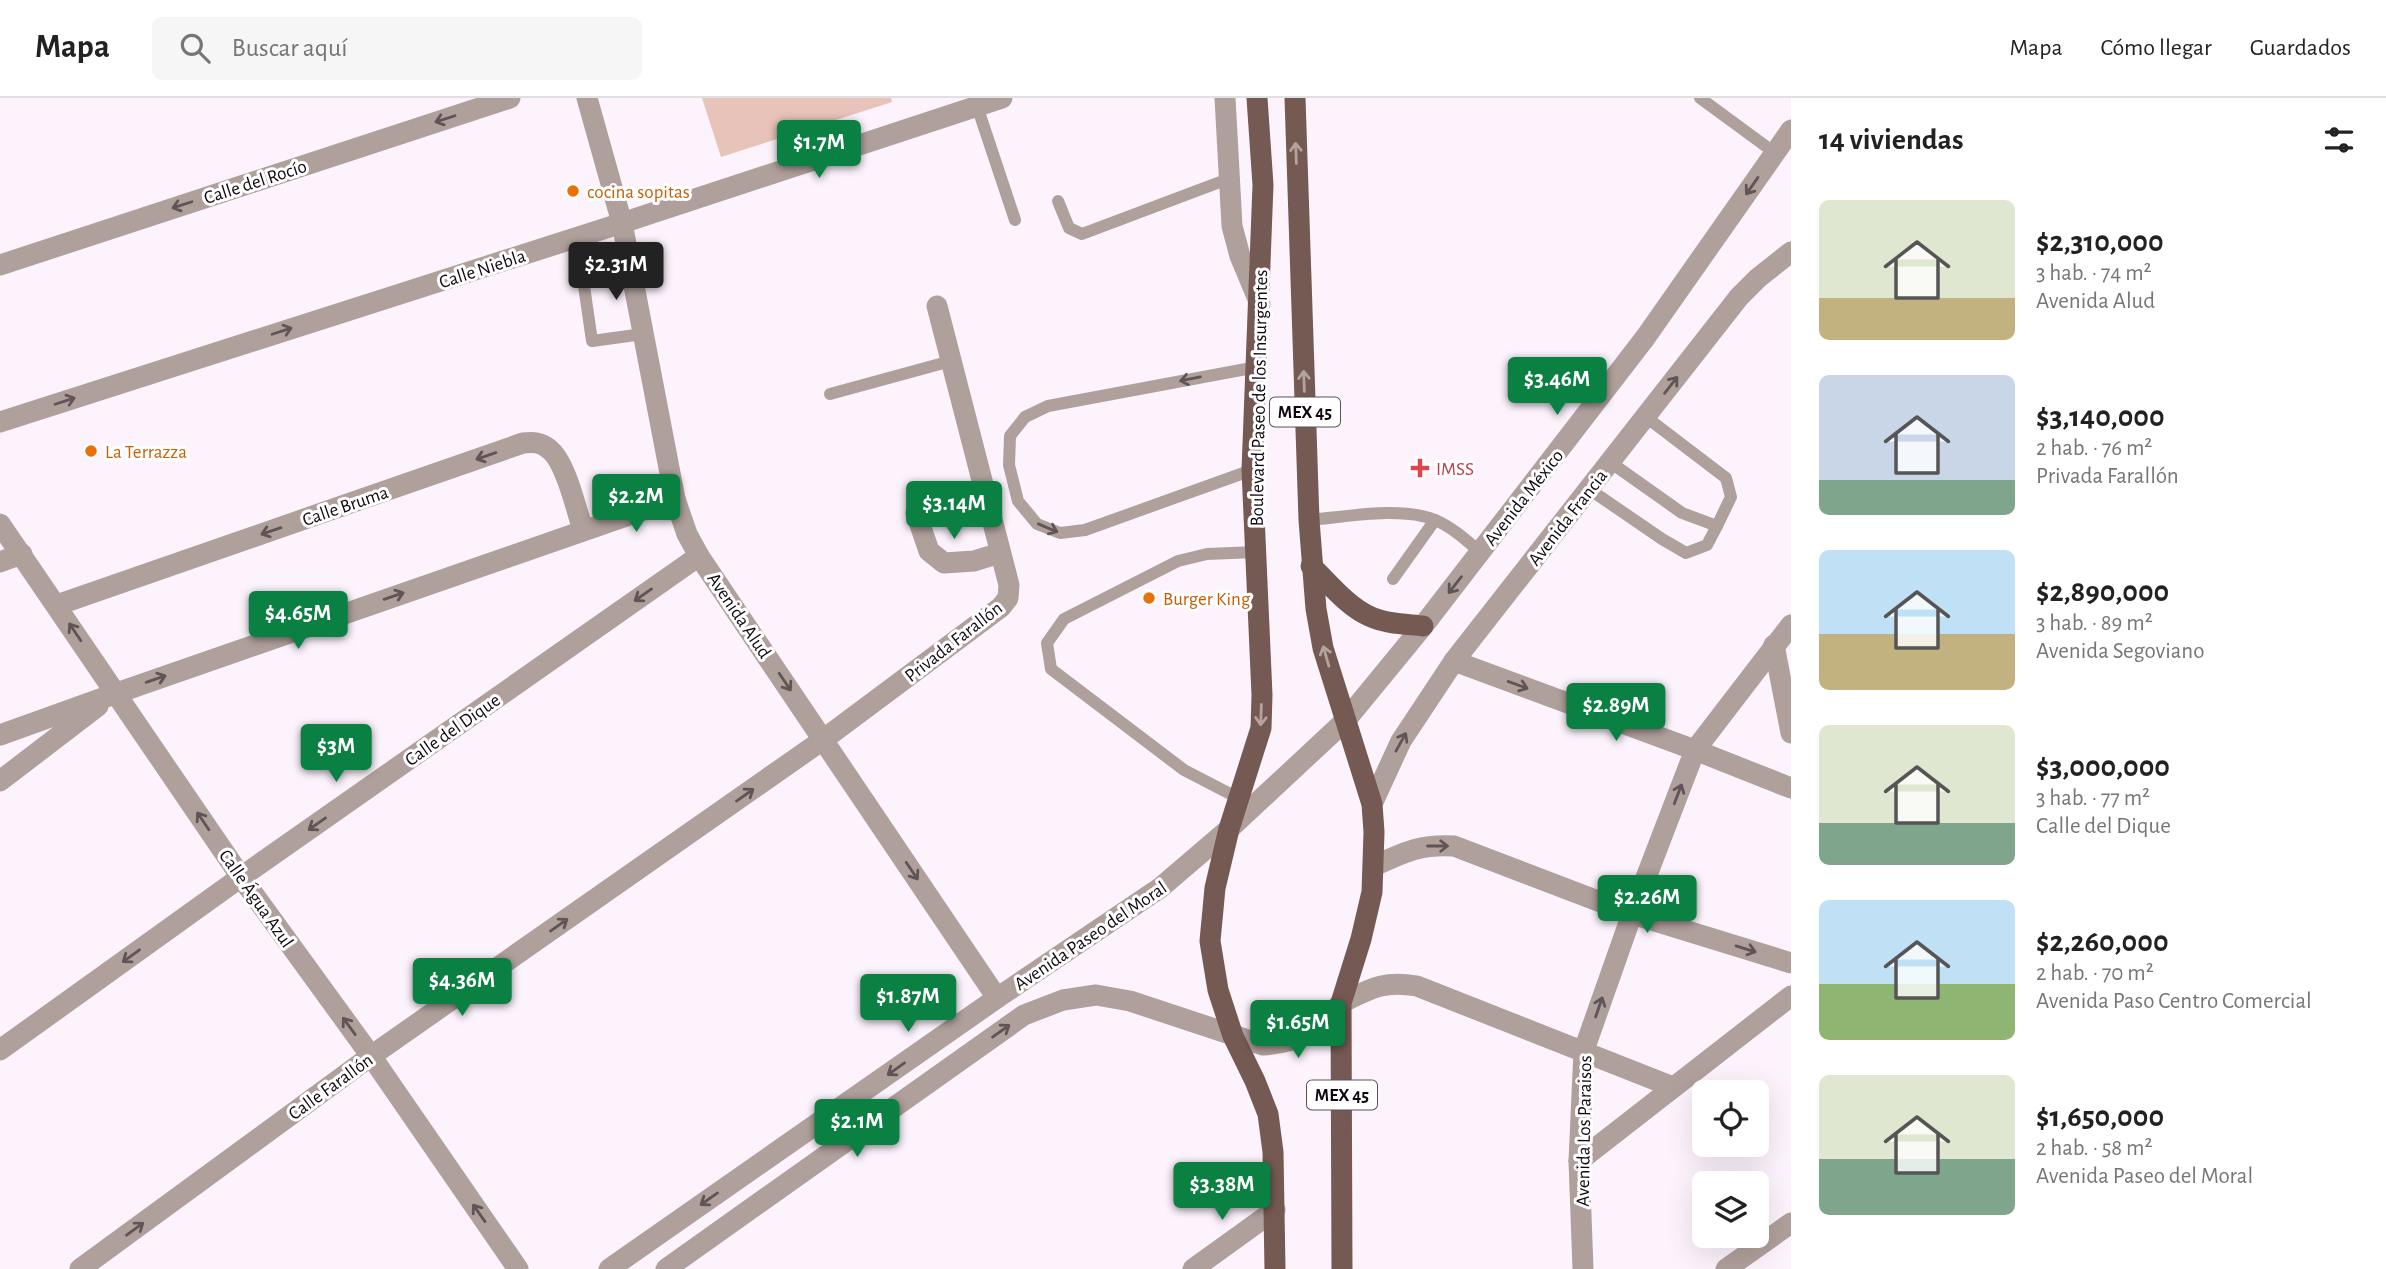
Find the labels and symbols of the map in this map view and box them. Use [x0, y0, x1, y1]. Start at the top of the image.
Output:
one-way arrow [435, 114, 457, 126]
pin: $1.7M [770, 120, 868, 180]
one-way arrow [1290, 142, 1303, 165]
street label: Calle del Rocío [202, 157, 309, 208]
one-way arrow [1745, 176, 1759, 195]
marker: cocina sopitas [565, 183, 581, 199]
place label: cocina sopitas [587, 183, 690, 202]
one-way arrow [172, 200, 194, 212]
pin: $2.31M [559, 242, 673, 302]
street label: Calle Niebla [437, 246, 528, 292]
street label: Boulevard Paseo de los Insurgentes [1248, 269, 1271, 527]
one-way arrow [270, 324, 292, 337]
pin: $3.46M [1500, 358, 1614, 417]
one-way arrow [1297, 369, 1311, 392]
one-way arrow [1179, 373, 1202, 387]
one-way arrow [1663, 376, 1678, 395]
one-way arrow [54, 393, 76, 406]
road number: MEX 45 [1270, 398, 1340, 426]
marker: La Terrazza [83, 443, 99, 459]
place label: La Terrazza [105, 443, 187, 462]
street label: Avenida México [1481, 446, 1567, 550]
one-way arrow [476, 451, 498, 463]
marker: IMSS [1410, 458, 1430, 478]
place label: IMSS [1436, 460, 1474, 479]
street label: Avenida Francia [1525, 466, 1611, 569]
pin: $2.2M [587, 474, 685, 534]
pin: $3.14M [897, 482, 1011, 541]
street label: Calle Bruma [300, 483, 391, 530]
one-way arrow [1036, 522, 1058, 535]
one-way arrow [261, 526, 283, 538]
street label: Avenida Alud [703, 570, 774, 662]
one-way arrow [1447, 575, 1462, 593]
one-way arrow [634, 588, 654, 602]
one-way arrow [383, 589, 405, 601]
marker: Burger King [1141, 590, 1157, 606]
place label: Burger King [1163, 590, 1251, 609]
pin: $4.65M [241, 592, 355, 651]
street label: Privada Farallón [902, 598, 1006, 686]
one-way arrow [68, 623, 82, 643]
one-way arrow [1318, 645, 1331, 667]
one-way arrow [145, 672, 167, 684]
one-way arrow [778, 672, 793, 691]
one-way arrow [1507, 680, 1529, 692]
pin: $2.89M [1559, 684, 1673, 743]
street label: Calle del Dique [402, 691, 504, 770]
one-way arrow [1254, 703, 1268, 726]
pin: $3M [302, 724, 370, 784]
one-way arrow [1394, 733, 1408, 753]
one-way arrow [1673, 784, 1686, 806]
one-way arrow [735, 787, 754, 802]
one-way arrow [196, 811, 210, 831]
one-way arrow [307, 817, 327, 831]
one-way arrow [1426, 839, 1449, 853]
street label: Calle Água Azul [215, 845, 298, 951]
one-way arrow [905, 861, 920, 880]
pin: $2.26M [1590, 876, 1704, 935]
street label: Avenida Paseo del Moral [1011, 878, 1170, 994]
one-way arrow [549, 918, 568, 932]
one-way arrow [1735, 943, 1757, 956]
one-way arrow [122, 949, 141, 963]
pin: $4.36M [405, 958, 519, 1018]
pin: $1.87M [851, 974, 965, 1034]
one-way arrow [1594, 997, 1606, 1019]
pin: $1.65M [1241, 1000, 1355, 1060]
one-way arrow [342, 1017, 356, 1036]
one-way arrow [991, 1024, 1010, 1038]
street label: Calle Farallón [285, 1050, 377, 1124]
street label: Avenida Los Paraisos [1574, 1055, 1595, 1207]
one-way arrow [887, 1062, 906, 1076]
road number: MEX 45 [1307, 1080, 1377, 1110]
pin: $2.1M [808, 1100, 906, 1159]
pin: $3.38M [1165, 1162, 1279, 1222]
one-way arrow [700, 1192, 719, 1206]
one-way arrow [472, 1204, 486, 1223]
one-way arrow [125, 1222, 144, 1236]

